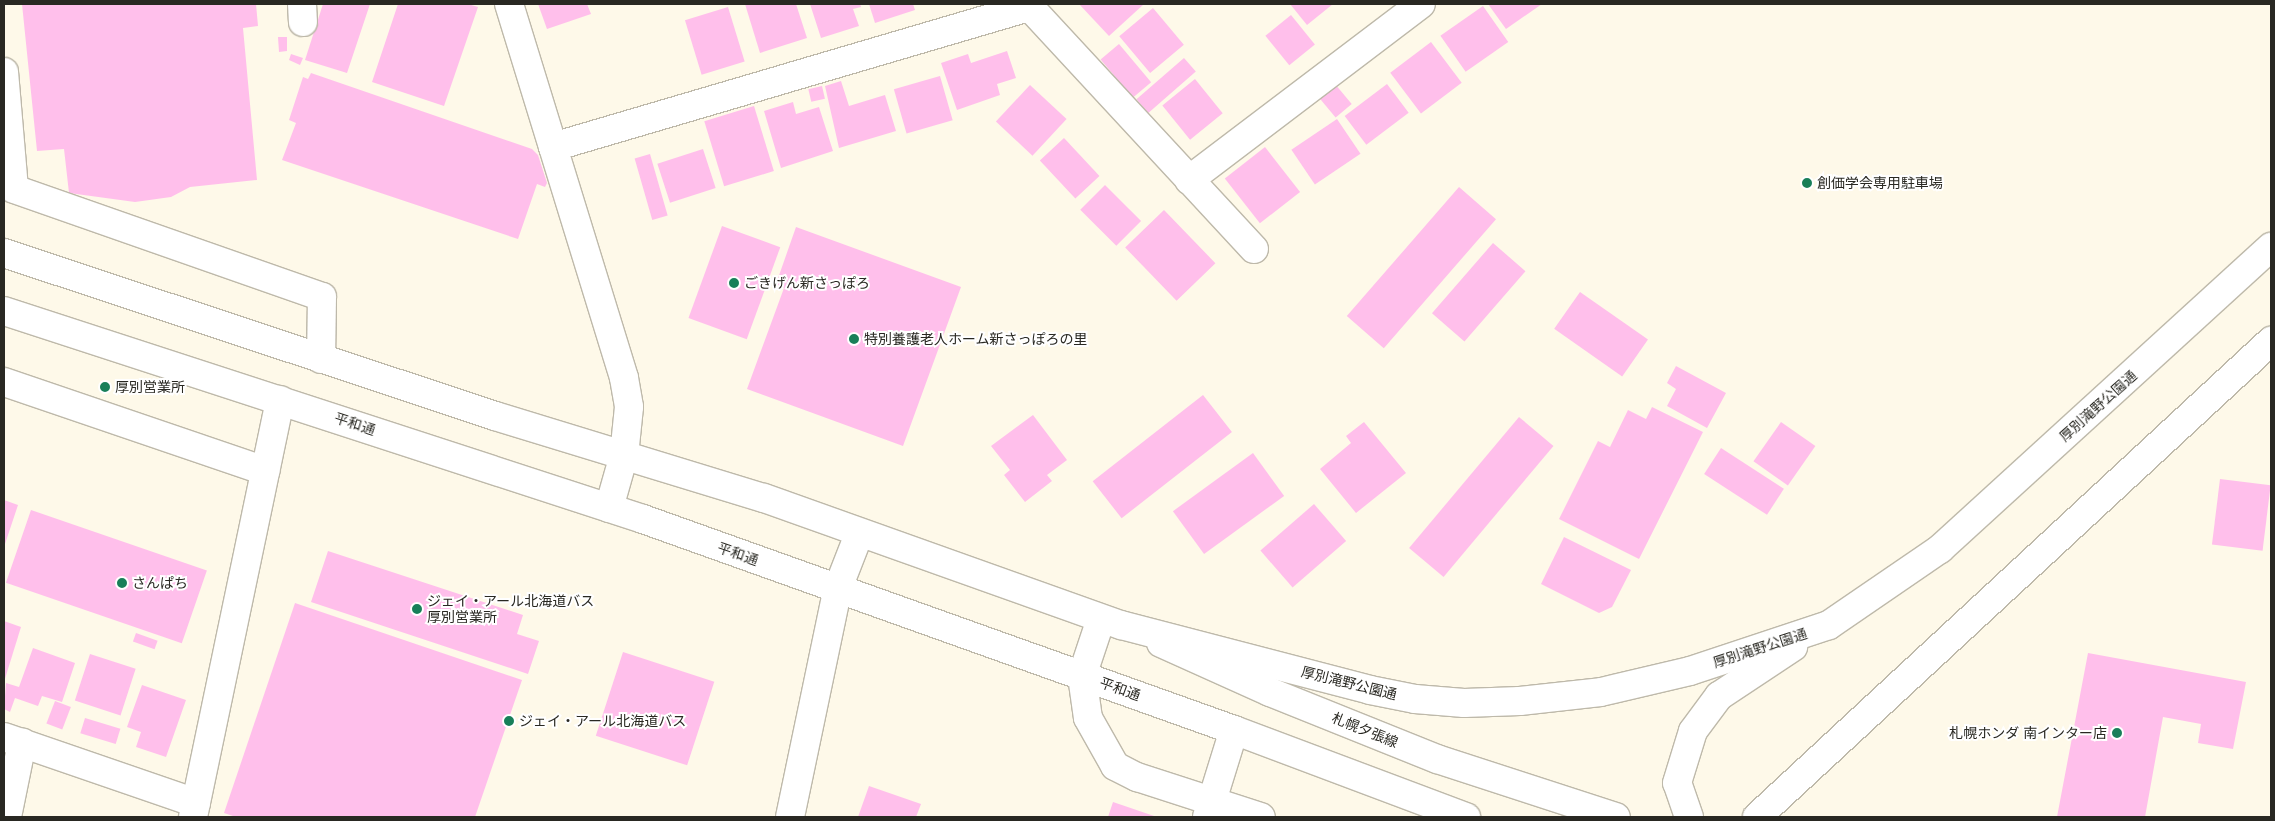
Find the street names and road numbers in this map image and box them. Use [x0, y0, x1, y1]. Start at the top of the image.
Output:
street label: 厚別滝野公園通 [2056, 367, 2140, 445]
street label: 平和通 [332, 410, 378, 438]
street label: 平和通 [715, 539, 761, 569]
street label: 厚別滝野公園通 [1711, 625, 1809, 671]
street label: 厚別滝野公園通 [1299, 663, 1399, 703]
street label: 平和通 [1097, 674, 1143, 704]
street label: 札幌夕張線 [1329, 709, 1401, 751]

